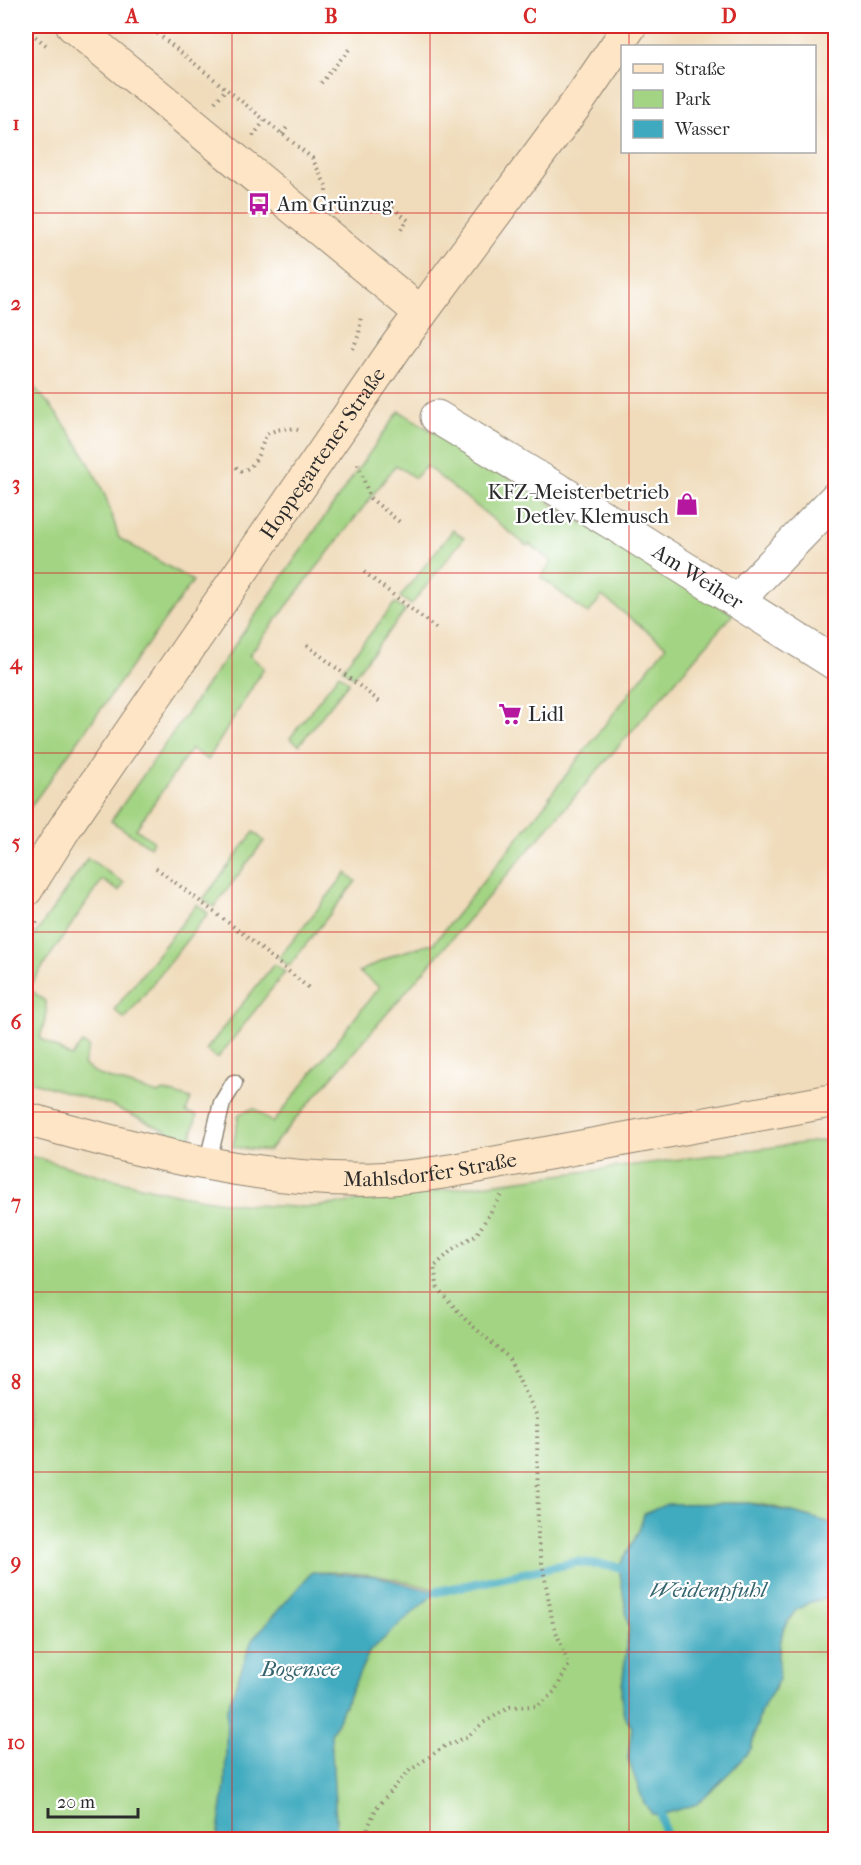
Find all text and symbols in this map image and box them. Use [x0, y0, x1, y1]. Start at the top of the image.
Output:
text: A [124, 5, 140, 28]
text: B [324, 5, 338, 28]
text: C [523, 5, 537, 28]
text: D [721, 5, 737, 28]
legend [621, 45, 816, 153]
text: Straße [675, 59, 726, 80]
text: Park [675, 89, 712, 110]
text: 1 [12, 112, 20, 135]
text: Wasser [674, 119, 730, 140]
bus stop icon: Am Grünzug [246, 191, 272, 217]
place label: Am Grünzug [276, 192, 394, 216]
text: 2 [11, 292, 21, 315]
street label: Hoppegartener Straße [255, 363, 390, 544]
text: 3 [12, 472, 20, 495]
place label: KFZ-Meisterbetrieb Detlev Klemusch [487, 480, 669, 528]
shop icon: KFZ-Meisterbetrieb Detlev Klemusch [674, 491, 700, 517]
street label: Am Weiher [647, 539, 748, 614]
text: 4 [9, 651, 23, 675]
supermarket icon: Lidl [497, 701, 523, 727]
place label: Lidl [528, 702, 564, 726]
text: 5 [12, 831, 21, 854]
text: 6 [11, 1011, 23, 1034]
street label: Mahlsdorfer Straße [343, 1147, 519, 1191]
text: 7 [10, 1191, 21, 1214]
text: 8 [11, 1371, 21, 1394]
text: 9 [10, 1551, 21, 1574]
water label: Weidenpfuhl [650, 1577, 769, 1603]
water label: Bogensee [260, 1656, 340, 1682]
text: 10 [7, 1731, 25, 1754]
scale bar [48, 1781, 138, 1819]
text: 20 m [57, 1792, 95, 1813]

